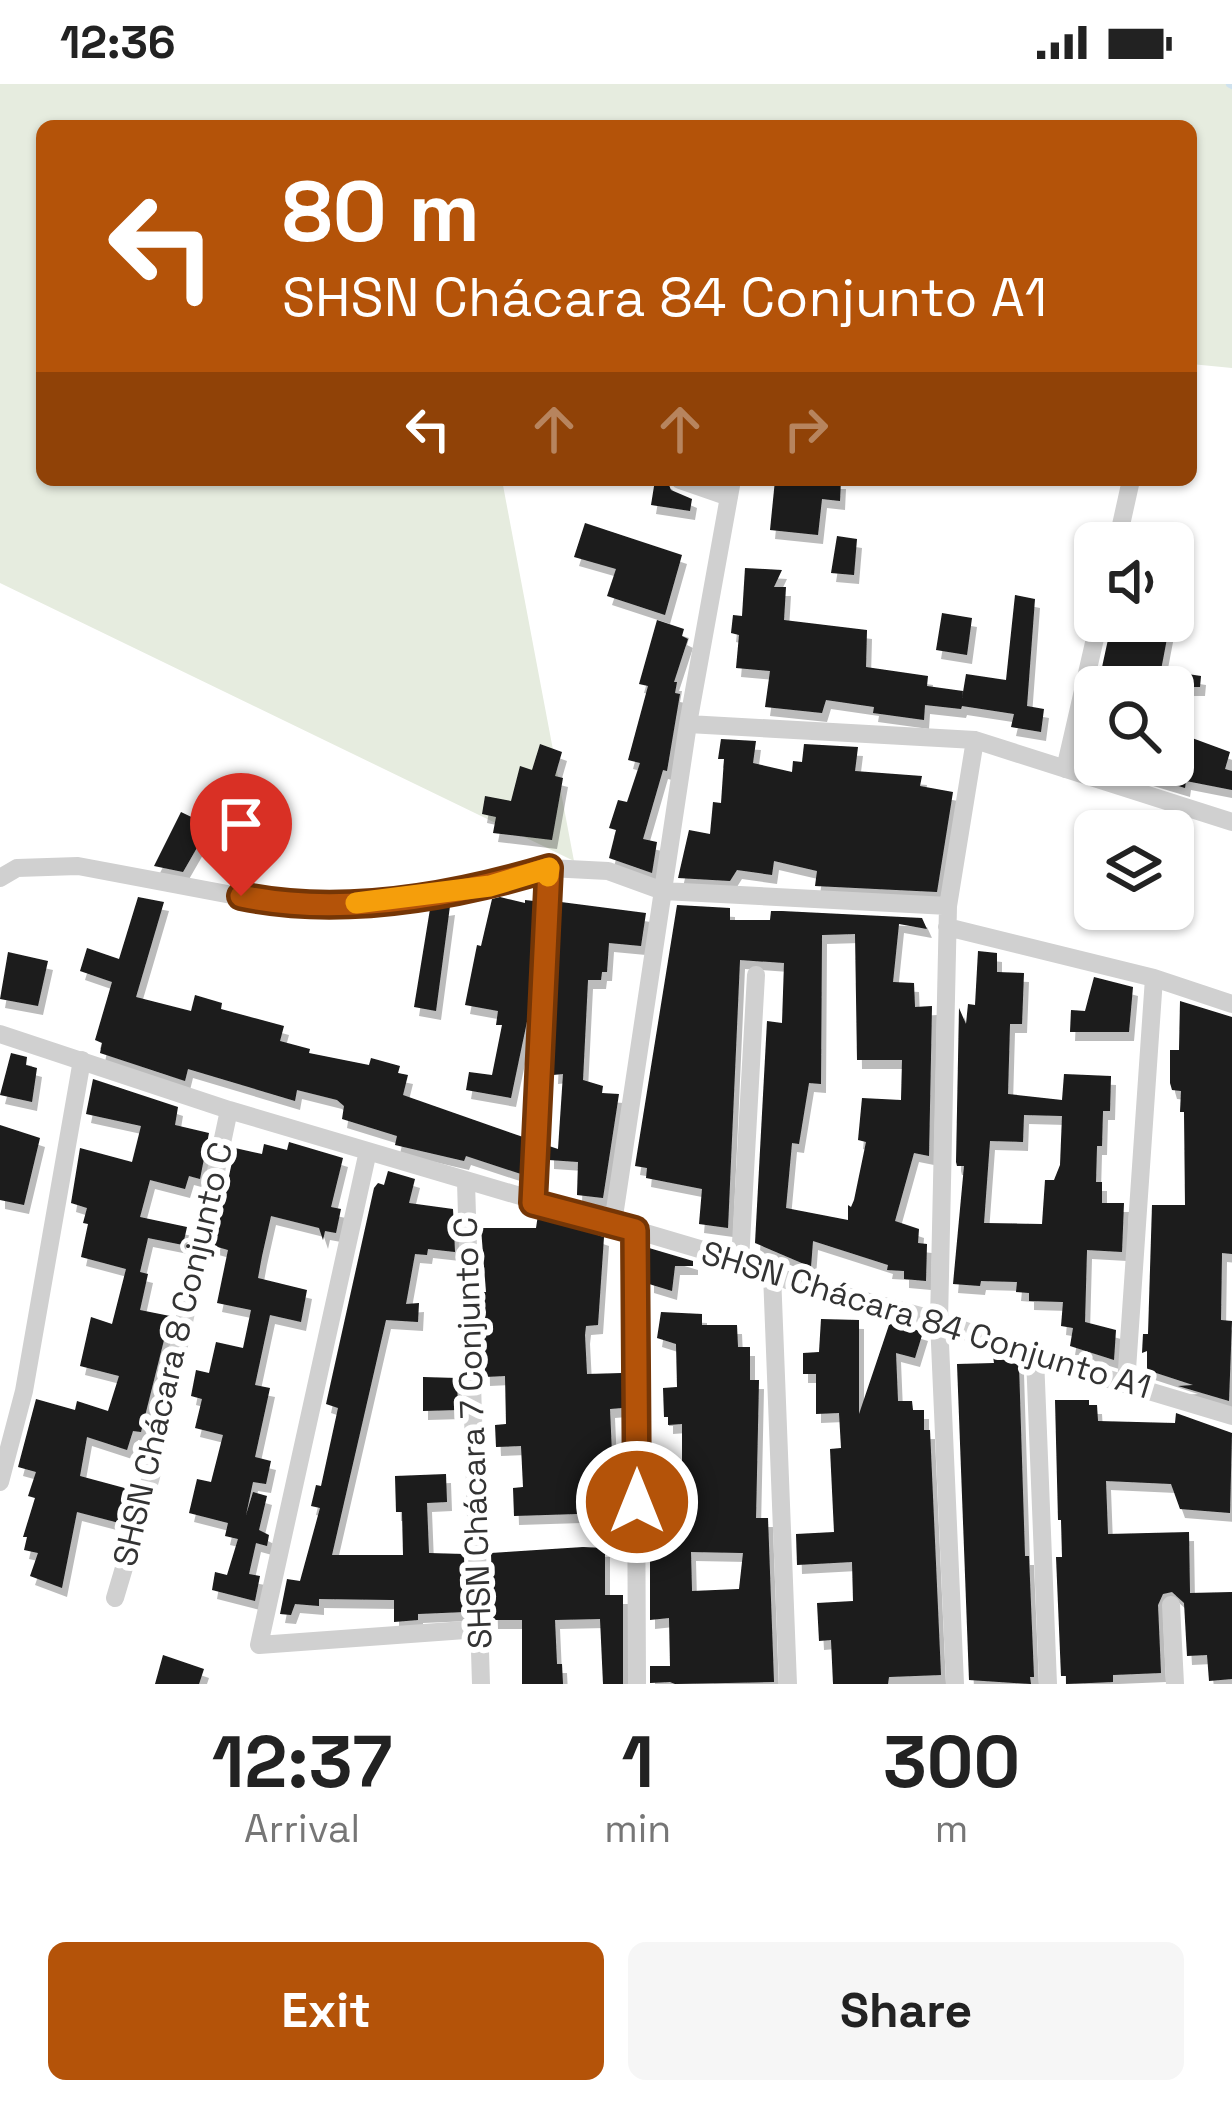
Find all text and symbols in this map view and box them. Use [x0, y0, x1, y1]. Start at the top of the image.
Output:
text: 12:36 [60, 14, 176, 71]
text: 80 m [282, 158, 480, 266]
icon: left [84, 168, 240, 324]
text: SHSN Chácara 84 Conjunto A1 [282, 263, 1047, 332]
icon: left [395, 396, 461, 462]
icon: ahead [521, 396, 587, 462]
icon: ahead [647, 396, 713, 462]
icon: right [773, 396, 839, 462]
map controls [1074, 522, 1194, 930]
button: sound [1074, 522, 1194, 642]
button: search [1074, 666, 1194, 786]
pin [190, 773, 292, 896]
icon: arrive [208, 791, 274, 857]
button: layers [1074, 810, 1194, 930]
street label: SHSN Chácara 8 Conjunto C [104, 1138, 242, 1570]
street label: SHSN Chácara 7 Conjunto C [444, 1216, 502, 1650]
street label: SHSN Chácara 84 Conjunto A1 [696, 1232, 1156, 1408]
position arrow [574, 1439, 700, 1565]
text: 12:37 [212, 1716, 392, 1808]
text: 1 [621, 1716, 654, 1808]
text: 300 [883, 1716, 1020, 1808]
text: Arrival [244, 1804, 360, 1853]
text: min [604, 1804, 671, 1853]
text: m [935, 1804, 968, 1853]
button: Exit [48, 1942, 604, 2080]
button: Share [628, 1942, 1184, 2080]

